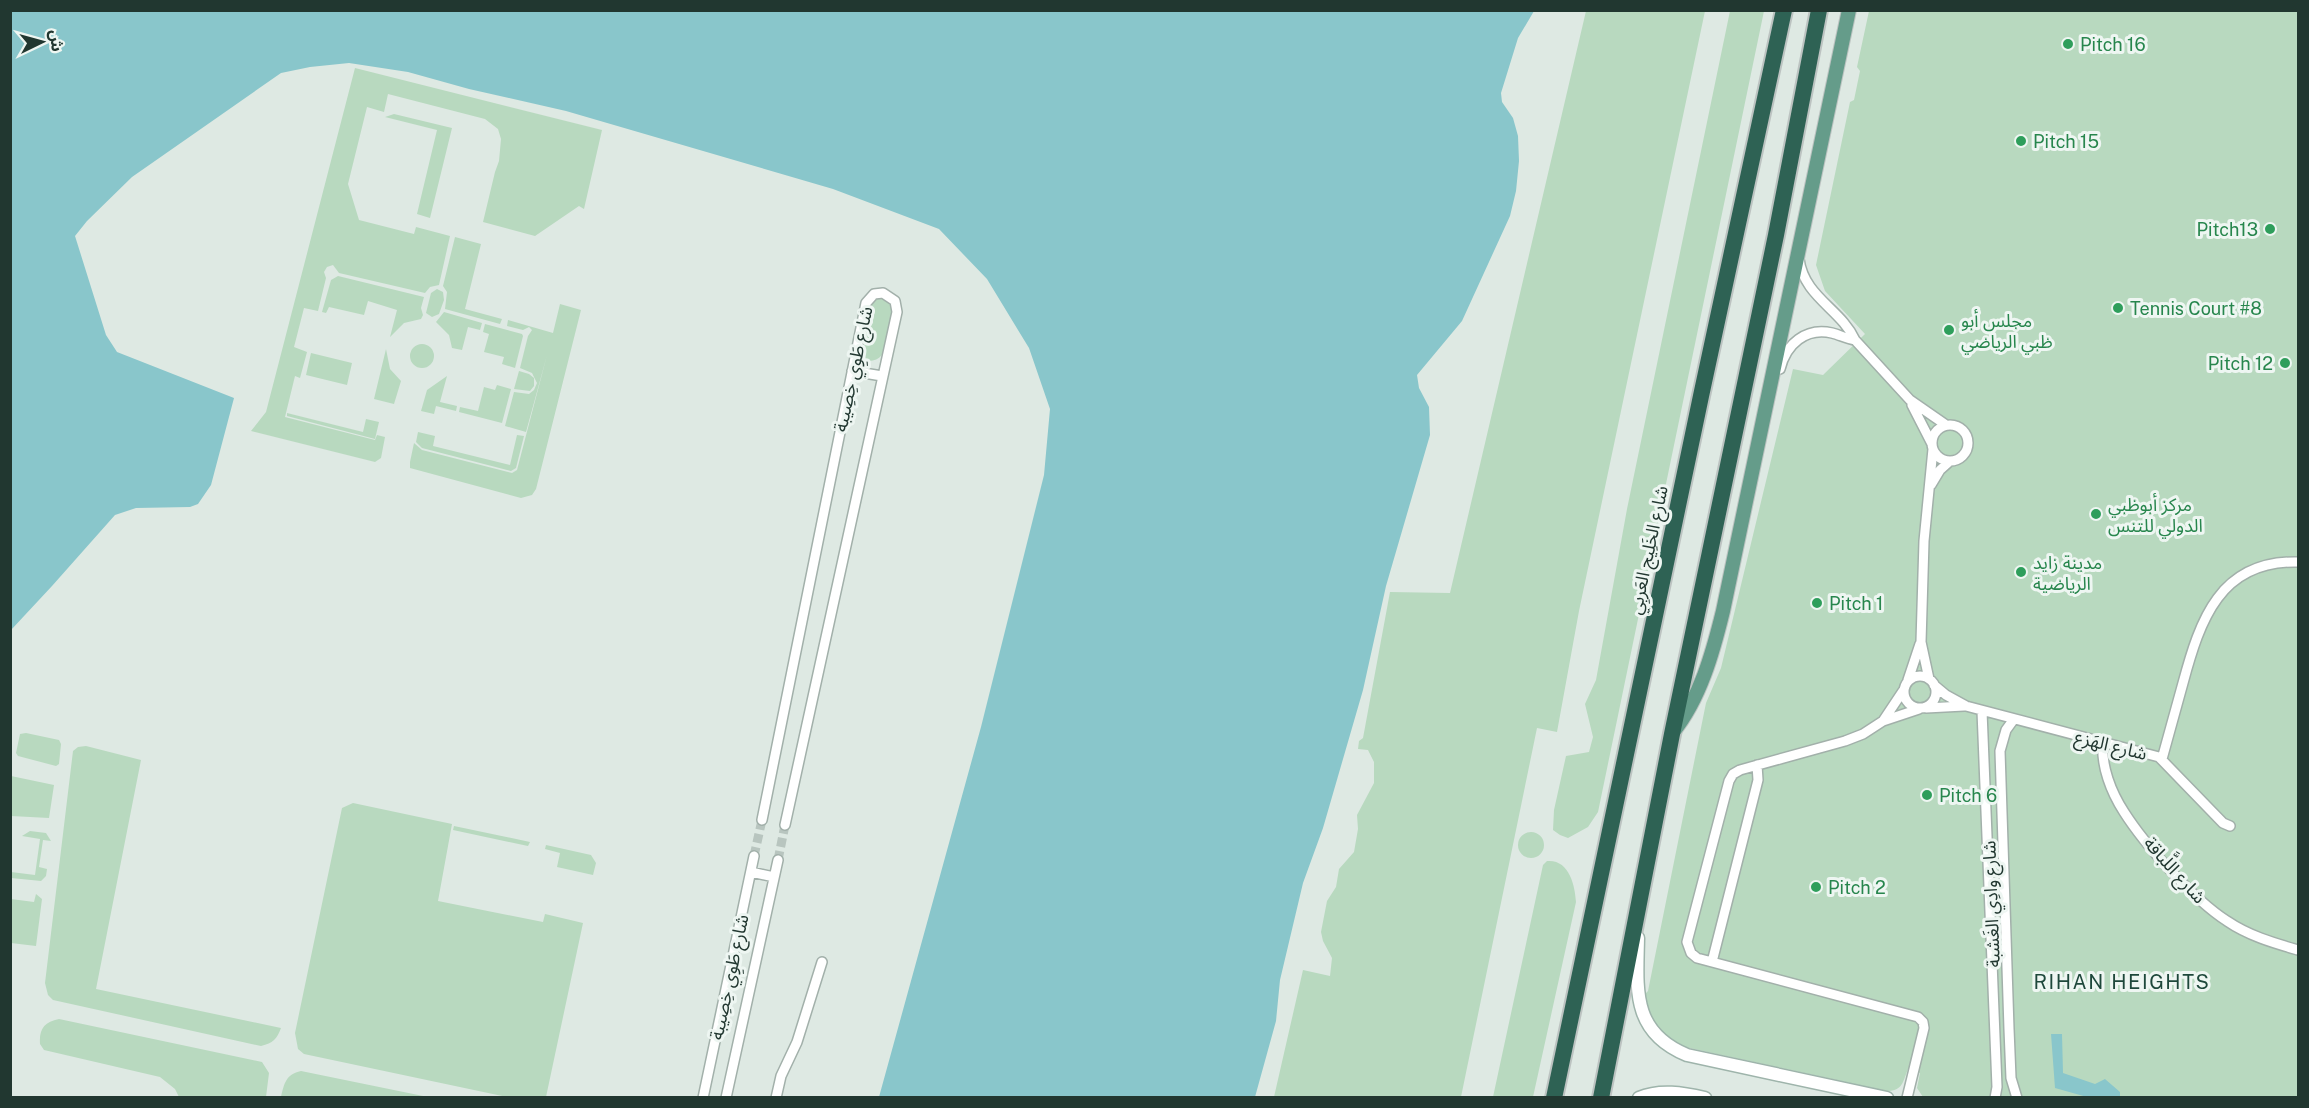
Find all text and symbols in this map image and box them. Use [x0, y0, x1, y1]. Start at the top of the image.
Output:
north arrow [12, 12, 72, 72]
text: ش [46, 29, 67, 53]
place label: Pitch 16 [2080, 34, 2146, 55]
marker: Pitch 16 [2061, 37, 2075, 51]
place label: Pitch 15 [2033, 131, 2099, 152]
marker: Pitch 15 [2014, 134, 2028, 148]
place label: Pitch13 [2197, 219, 2258, 240]
marker: Pitch13 [2263, 222, 2277, 236]
place label: Tennis Court #8 [2130, 298, 2262, 319]
marker: Tennis Court #8 [2111, 301, 2125, 315]
street label: شارع طَوِي خِصِيبة [829, 304, 881, 434]
place label: مجلس أبو ظبي الرياضي [1961, 309, 2053, 355]
marker: مجلس أبو ظبي الرياضي [1942, 323, 1956, 337]
place label: Pitch 12 [2208, 353, 2273, 374]
marker: Pitch 12 [2278, 356, 2292, 370]
street label: شارع الخَلِيج العَربِي [1624, 484, 1676, 617]
place label: مركز أبوظبي الدولي للتنس [2108, 493, 2203, 539]
marker: مركز أبوظبي الدولي للتنس [2089, 507, 2103, 521]
place label: مدينة زايد الرياضية [2033, 552, 2102, 595]
marker: مدينة زايد الرياضية [2014, 565, 2028, 579]
place label: Pitch 1 [1829, 593, 1883, 614]
marker: Pitch 1 [1810, 596, 1824, 610]
street label: شارع الهَزع [2072, 726, 2149, 768]
place label: Pitch 6 [1939, 785, 1997, 806]
marker: Pitch 6 [1920, 788, 1934, 802]
street label: شارع اللَّباقة [2137, 829, 2214, 910]
street label: شارع وادِي الغَشبة [1978, 840, 2008, 968]
place label: Pitch 2 [1828, 877, 1886, 898]
marker: Pitch 2 [1809, 880, 1823, 894]
street label: شارع طَوِي خِصِيبة [705, 912, 757, 1042]
district label: RIHAN HEIGHTS [2034, 970, 2210, 994]

